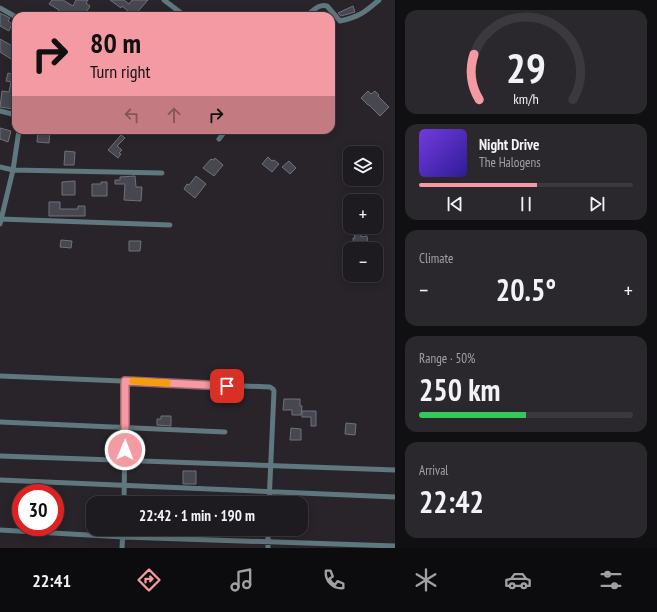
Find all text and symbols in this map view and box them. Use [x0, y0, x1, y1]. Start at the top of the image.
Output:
text: 80 m [90, 24, 141, 61]
icon: right [24, 28, 76, 80]
text: 29 [506, 41, 546, 94]
text: Turn right [90, 60, 150, 83]
text: km/h [513, 89, 539, 108]
icon: left [121, 104, 143, 126]
icon: ahead [163, 104, 185, 126]
icon: right [205, 104, 227, 126]
text: Night Drive [479, 135, 539, 154]
map controls [343, 146, 383, 282]
button: layers [343, 146, 383, 186]
text: The Halogens [479, 154, 541, 171]
icon: previous [444, 193, 466, 215]
icon: pause [515, 193, 537, 215]
icon: next [586, 193, 608, 215]
button: + [343, 194, 383, 234]
button: − [343, 242, 383, 282]
text: Climate [419, 250, 453, 267]
text: 20.5° [496, 270, 556, 309]
text: − [419, 276, 428, 304]
text: + [624, 276, 633, 304]
text: Range · 50% [419, 350, 475, 367]
pin [210, 369, 244, 403]
text: 250 km [419, 370, 500, 409]
icon: arrive [216, 375, 238, 397]
position arrow [104, 429, 146, 471]
text: Arrival [419, 462, 448, 479]
text: 22:42 [419, 482, 484, 521]
speed limit sign: 30 [12, 484, 64, 536]
text: 22:42 · 1 min · 190 m [139, 506, 255, 525]
icon: directions [135, 566, 163, 594]
icon: music [228, 566, 256, 594]
icon: phone [320, 566, 348, 594]
icon: climate [412, 566, 440, 594]
icon: car [504, 566, 532, 594]
icon: filters [597, 566, 625, 594]
text: 22:41 [32, 569, 71, 592]

